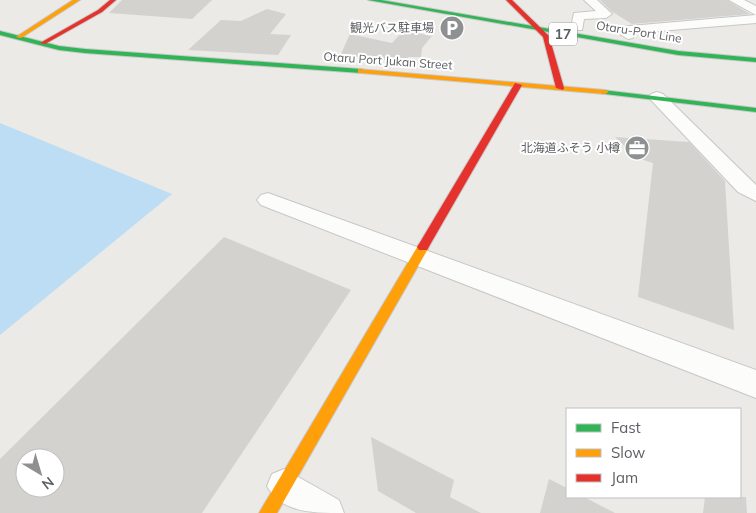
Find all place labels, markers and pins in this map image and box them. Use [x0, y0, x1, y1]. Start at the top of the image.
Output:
parking icon: 観光バス駐車場 [439, 15, 465, 41]
place label: 観光バス駐車場 [350, 20, 434, 35]
office icon: 北海道ふそう 小樽 [624, 135, 650, 161]
place label: 北海道ふそう 小樽 [521, 140, 620, 155]

